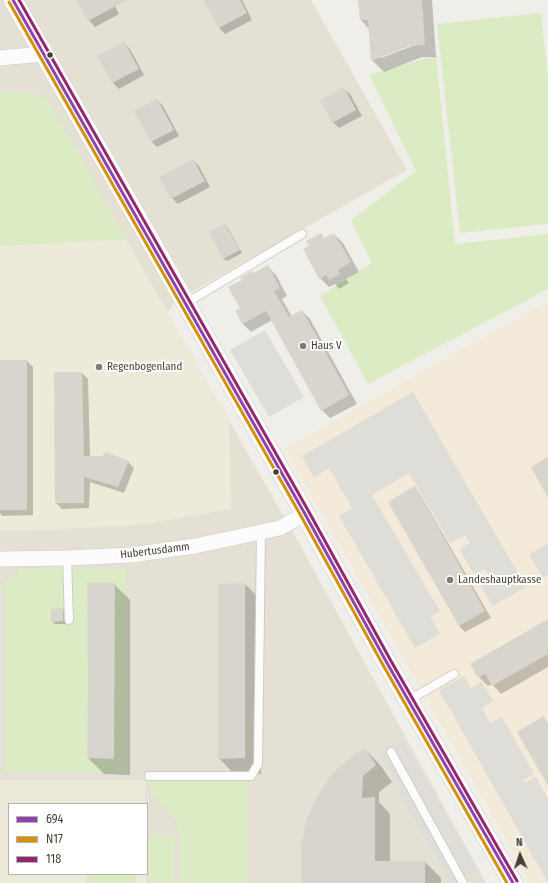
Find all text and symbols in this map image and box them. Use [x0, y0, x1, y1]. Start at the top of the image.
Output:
unlabelled marker [45, 50, 55, 60]
place label: Haus V [311, 339, 342, 353]
marker: Haus V [298, 341, 308, 351]
place label: Regenbogenland [107, 360, 182, 374]
marker: Regenbogenland [94, 362, 104, 372]
unlabelled marker [271, 467, 281, 477]
street label: Hubertusdamm [120, 540, 190, 562]
place label: Landeshauptkasse [458, 573, 541, 587]
marker: Landeshauptkasse [445, 575, 455, 585]
legend [8, 803, 148, 875]
text: 694 [46, 812, 63, 826]
text: N17 [46, 832, 63, 846]
north arrow [500, 835, 540, 875]
text: N [516, 836, 523, 849]
text: 118 [46, 852, 61, 866]

